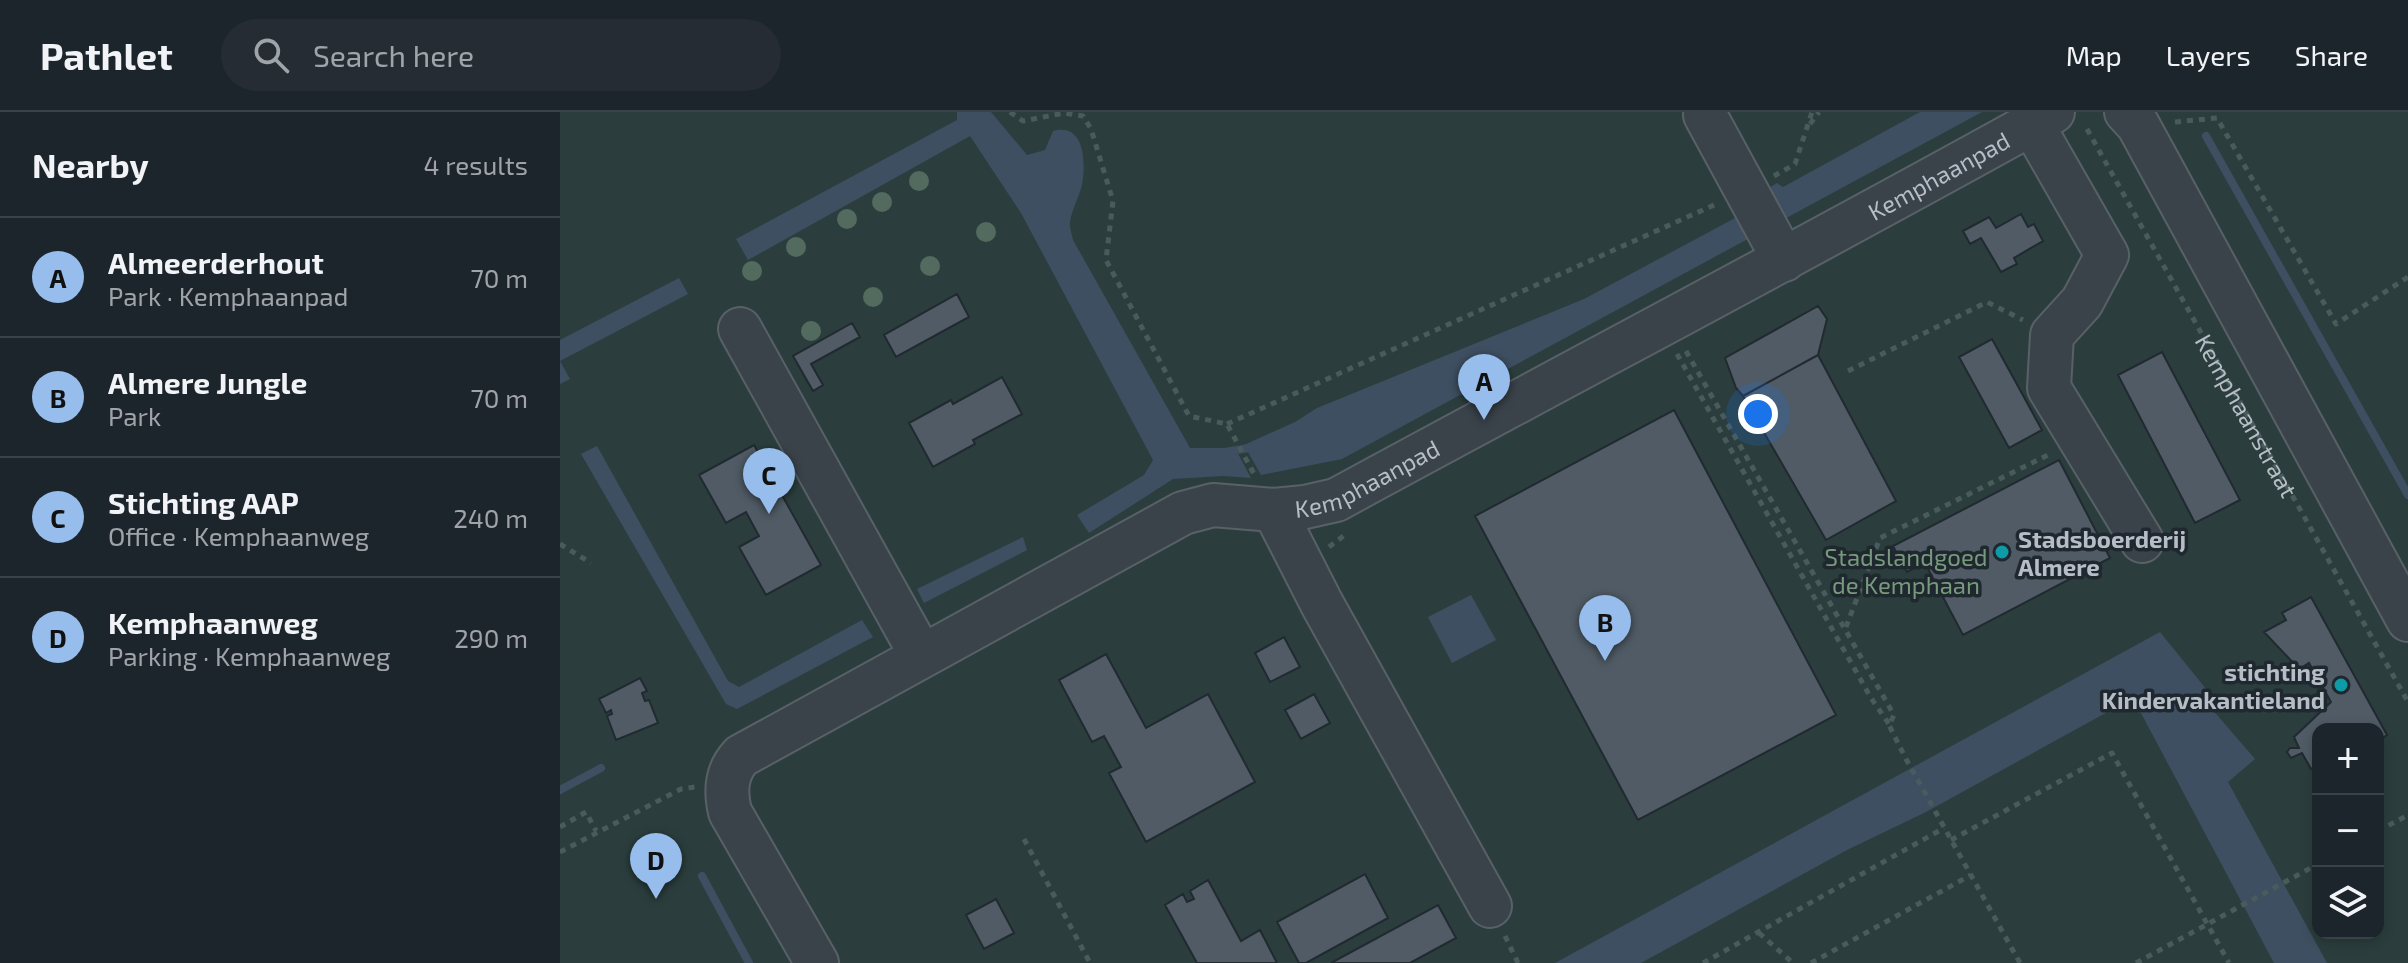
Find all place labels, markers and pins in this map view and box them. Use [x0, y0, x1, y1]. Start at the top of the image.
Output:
pin: A [1458, 354, 1510, 420]
pin: C [743, 448, 795, 514]
place label: Stadsboerderij Almere [2018, 524, 2186, 581]
marker: Stadsboerderij Almere [1993, 543, 2011, 561]
pin: B [1579, 595, 1631, 661]
place label: stichting Kindervakantieland [2102, 657, 2325, 714]
marker: stichting Kindervakantieland [2332, 676, 2350, 694]
pin: D [630, 833, 682, 899]

